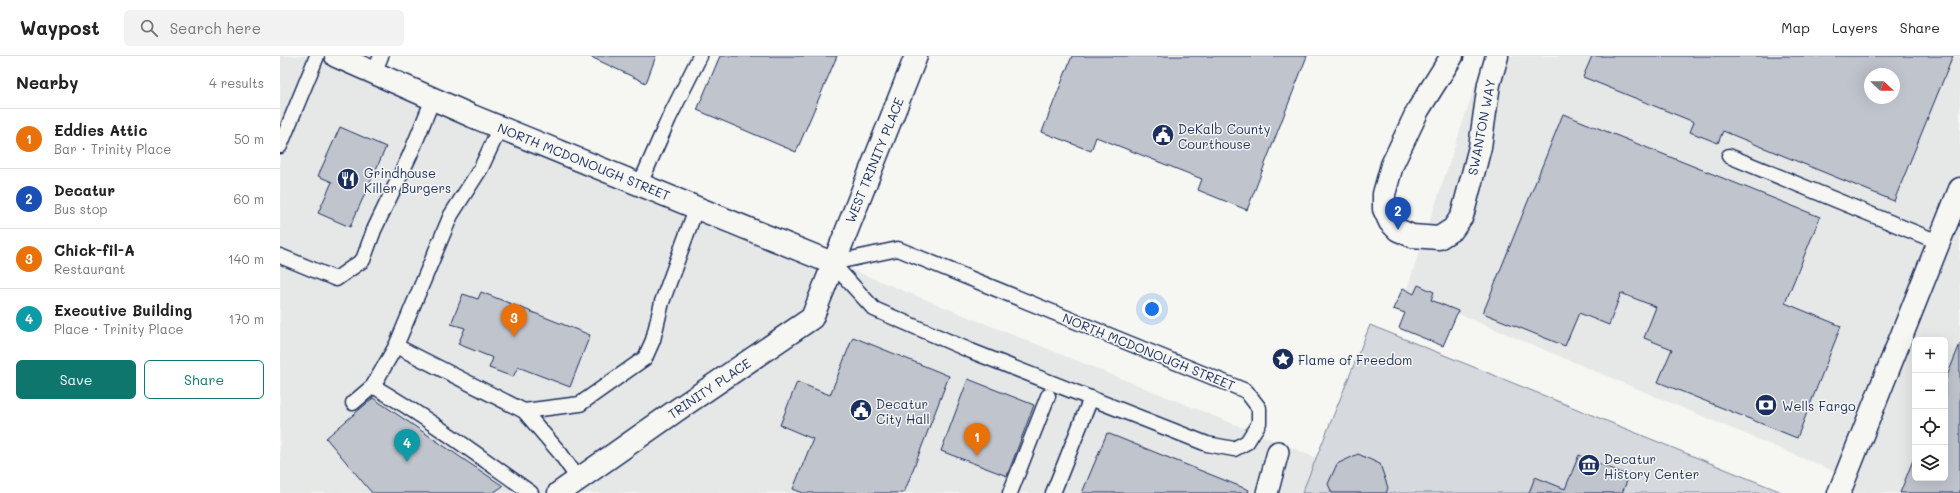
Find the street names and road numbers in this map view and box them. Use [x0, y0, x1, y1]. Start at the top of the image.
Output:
street label: SWANTON WAY [1463, 78, 1499, 176]
street label: WEST TRINITY PLACE [841, 95, 907, 225]
street label: NORTH MCDONOUGH STREET [495, 119, 673, 203]
street label: NORTH MCDONOUGH STREET [1060, 309, 1238, 393]
street label: TRINITY PLACE [664, 354, 754, 422]

